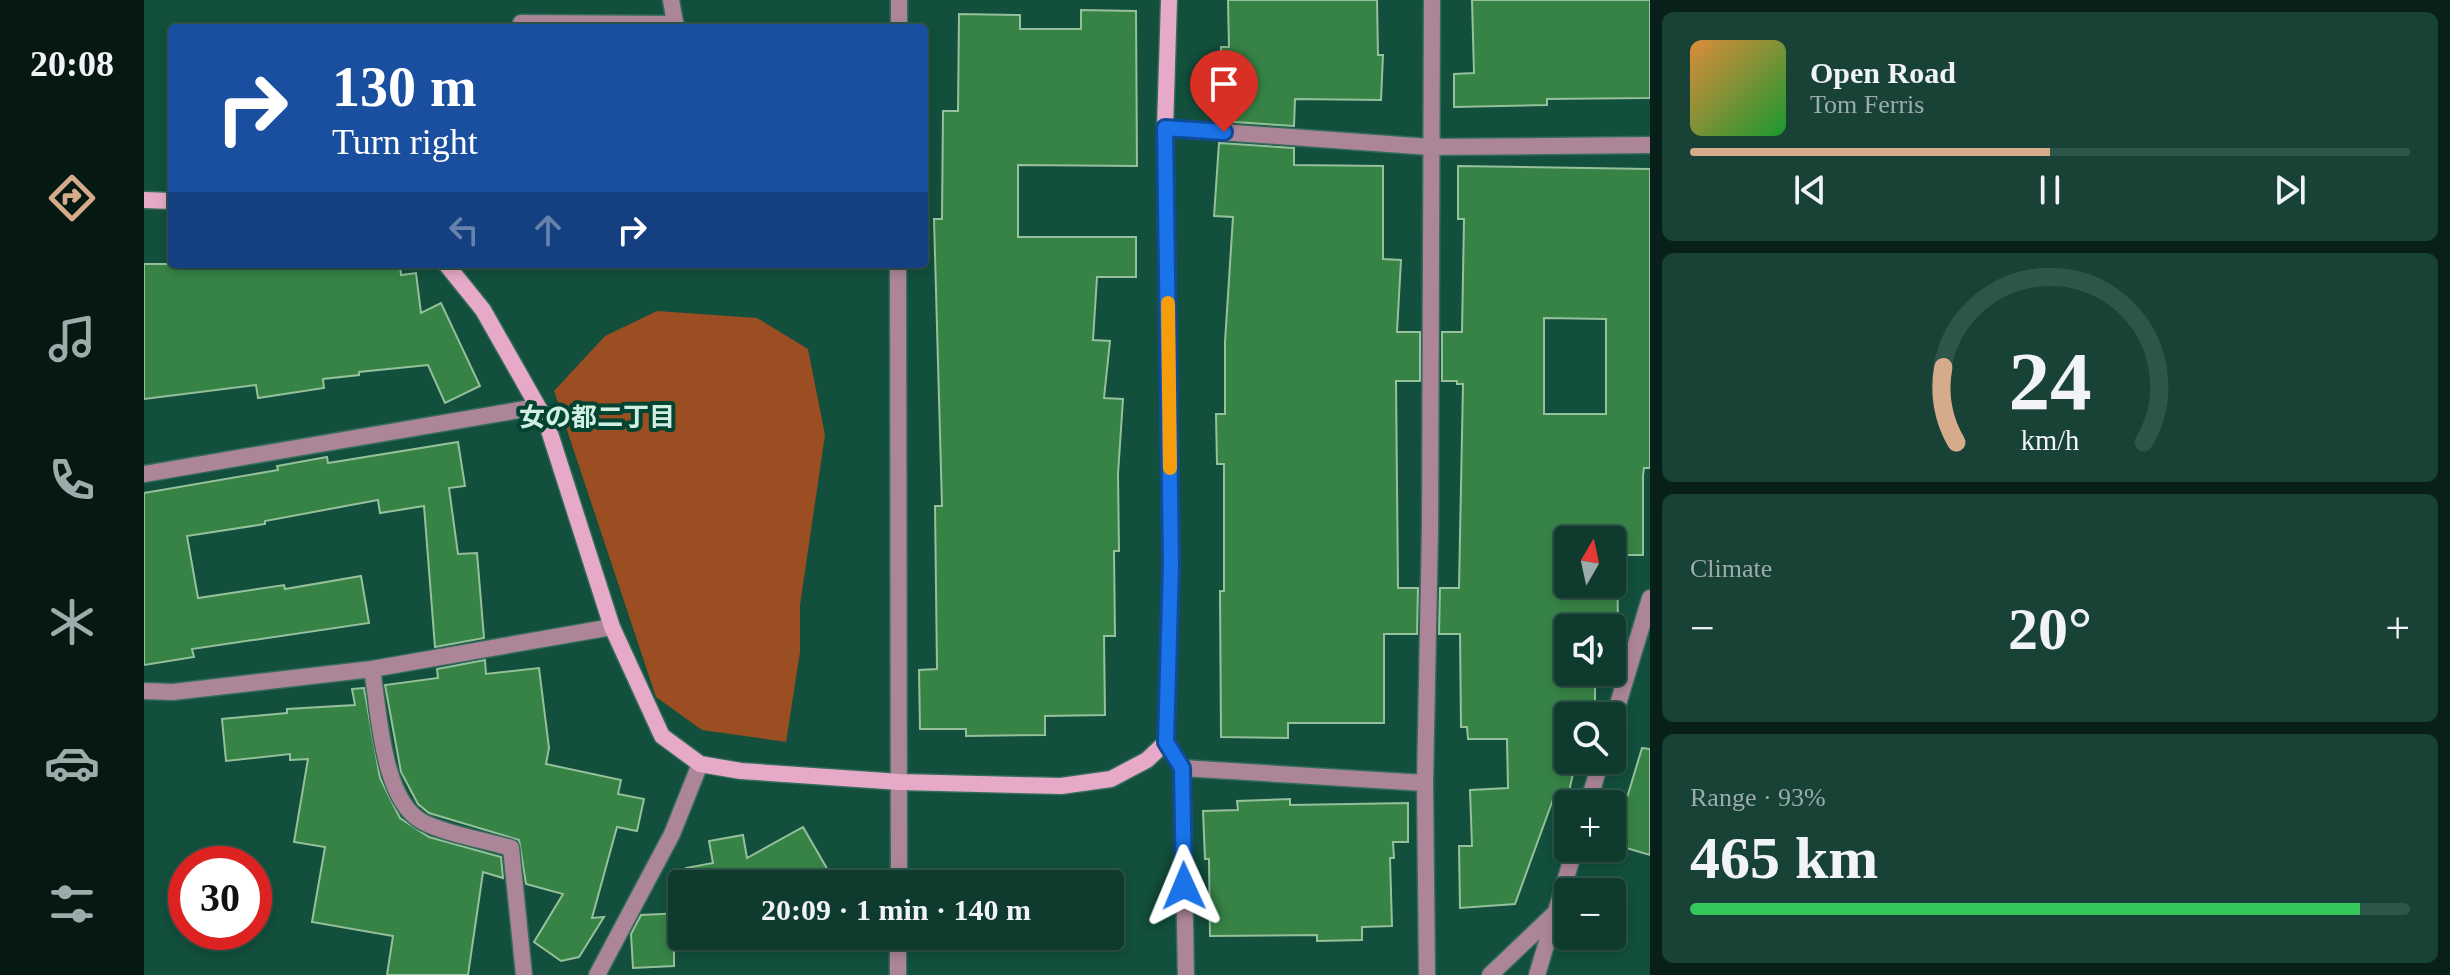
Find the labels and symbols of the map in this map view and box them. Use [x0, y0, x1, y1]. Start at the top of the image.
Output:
pin [1190, 50, 1258, 132]
district label: 女の都二丁目 [519, 403, 675, 432]
north arrow [1554, 526, 1626, 598]
position arrow [1142, 844, 1226, 928]
speed limit sign: 30 [168, 846, 272, 950]

